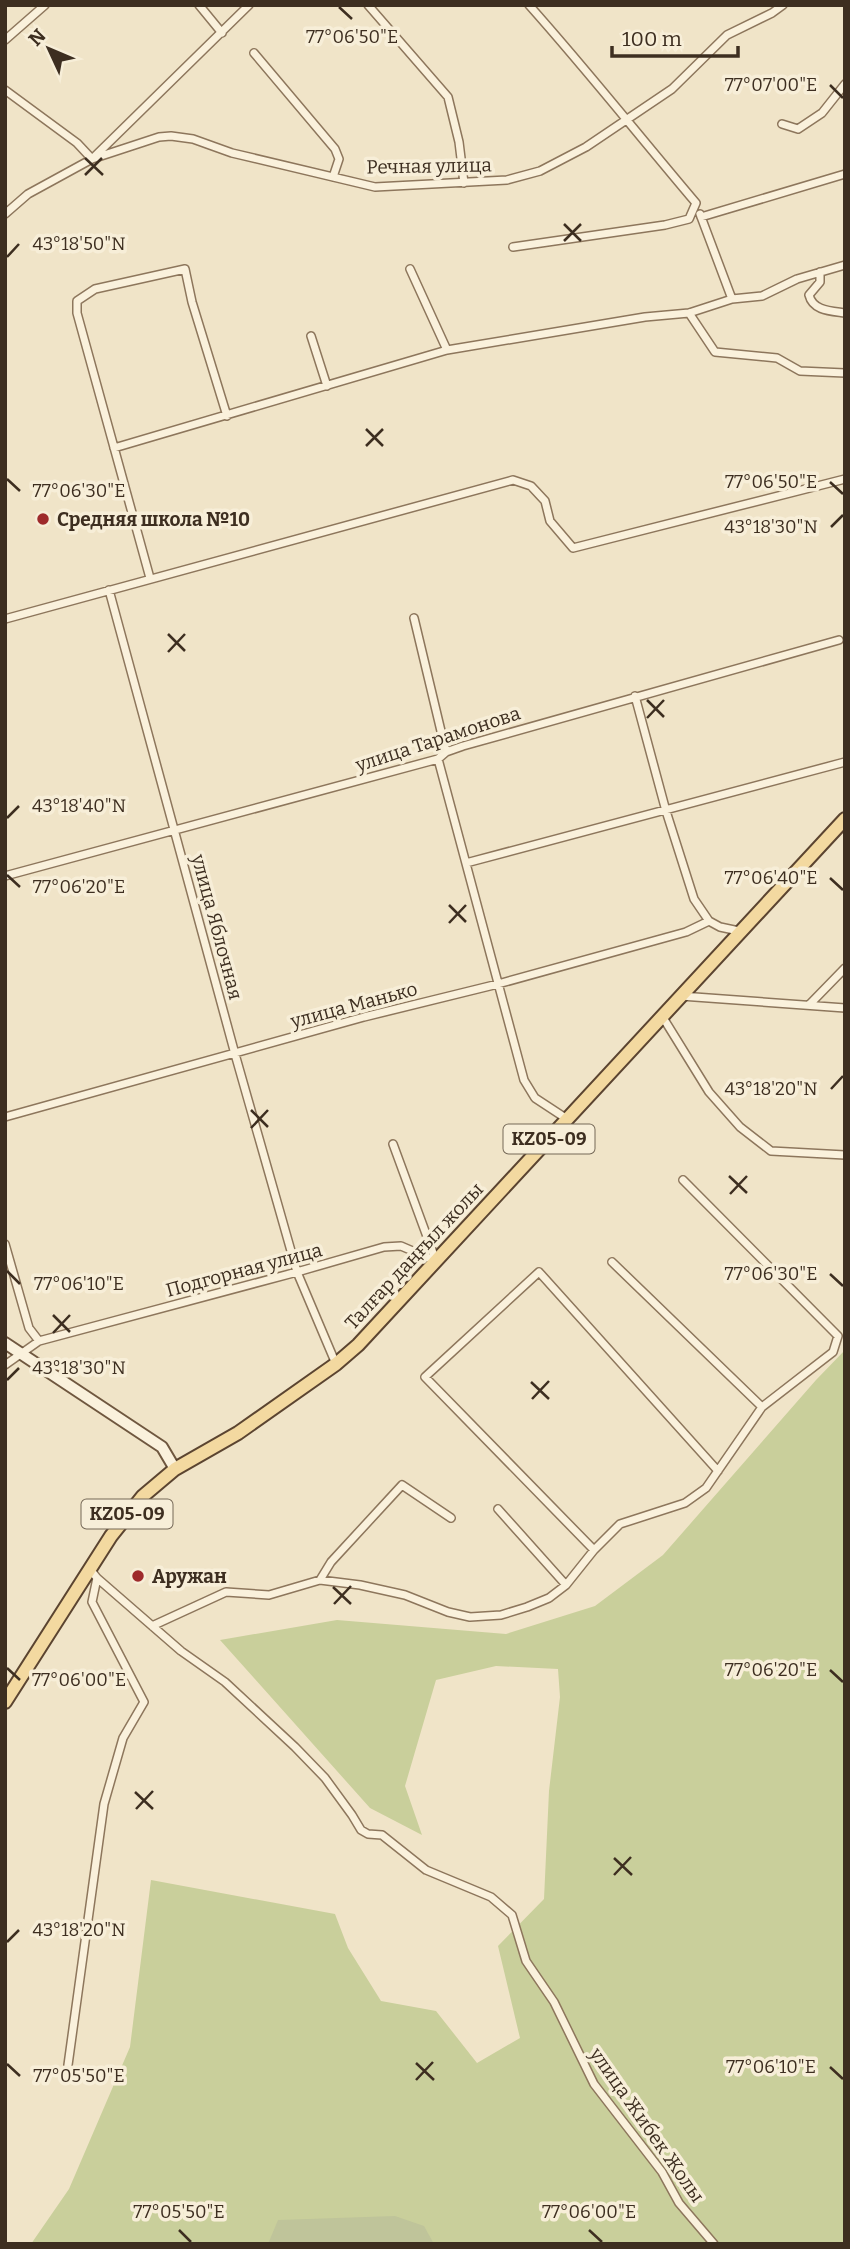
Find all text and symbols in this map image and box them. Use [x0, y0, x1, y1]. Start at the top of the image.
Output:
north arrow [14, 14, 84, 84]
scale bar [612, 14, 738, 58]
text: N [24, 24, 51, 51]
text: 77°06'50"E [306, 26, 398, 48]
text: 100 m [622, 26, 682, 52]
text: 77°07'00"E [725, 74, 817, 96]
street label: Речная улица [366, 153, 492, 179]
text: 43°18'50"N [32, 233, 126, 255]
text: 77°06'50"E [725, 471, 817, 493]
text: 77°06'30"E [33, 480, 125, 502]
place label: Средняя школа №10 [57, 508, 250, 531]
marker: Средняя школа №10 [35, 511, 51, 527]
text: 43°18'30"N [724, 516, 818, 538]
street label: улица Тарамонова [352, 701, 524, 777]
text: 43°18'40"N [32, 795, 126, 817]
street label: улица Яблочная [186, 851, 247, 1002]
text: 77°06'40"E [724, 867, 818, 889]
text: 77°06'20"E [33, 876, 125, 898]
street label: улица Манько [287, 977, 420, 1033]
text: 43°18'20"N [724, 1078, 818, 1100]
road number: KZ05-09 [504, 1124, 594, 1154]
street label: Талғар даңғыл жолы [340, 1178, 488, 1334]
street label: Подгорная улица [163, 1238, 325, 1302]
text: 77°06'30"E [725, 1263, 817, 1285]
text: 77°06'10"E [34, 1273, 124, 1295]
text: 43°18'30"N [32, 1357, 126, 1379]
road number: KZ05-09 [82, 1499, 172, 1528]
place label: Аружан [152, 1565, 227, 1588]
marker: Аружан [130, 1568, 146, 1584]
text: 77°06'20"E [725, 1659, 817, 1681]
text: 77°06'00"E [32, 1669, 126, 1691]
text: 43°18'20"N [32, 1919, 126, 1941]
street label: улица Жибек Жолы [584, 2042, 709, 2207]
text: 77°06'10"E [726, 2056, 816, 2078]
text: 77°05'50"E [33, 2065, 125, 2087]
text: 77°05'50"E [133, 2201, 225, 2223]
text: 77°06'00"E [542, 2201, 636, 2223]

